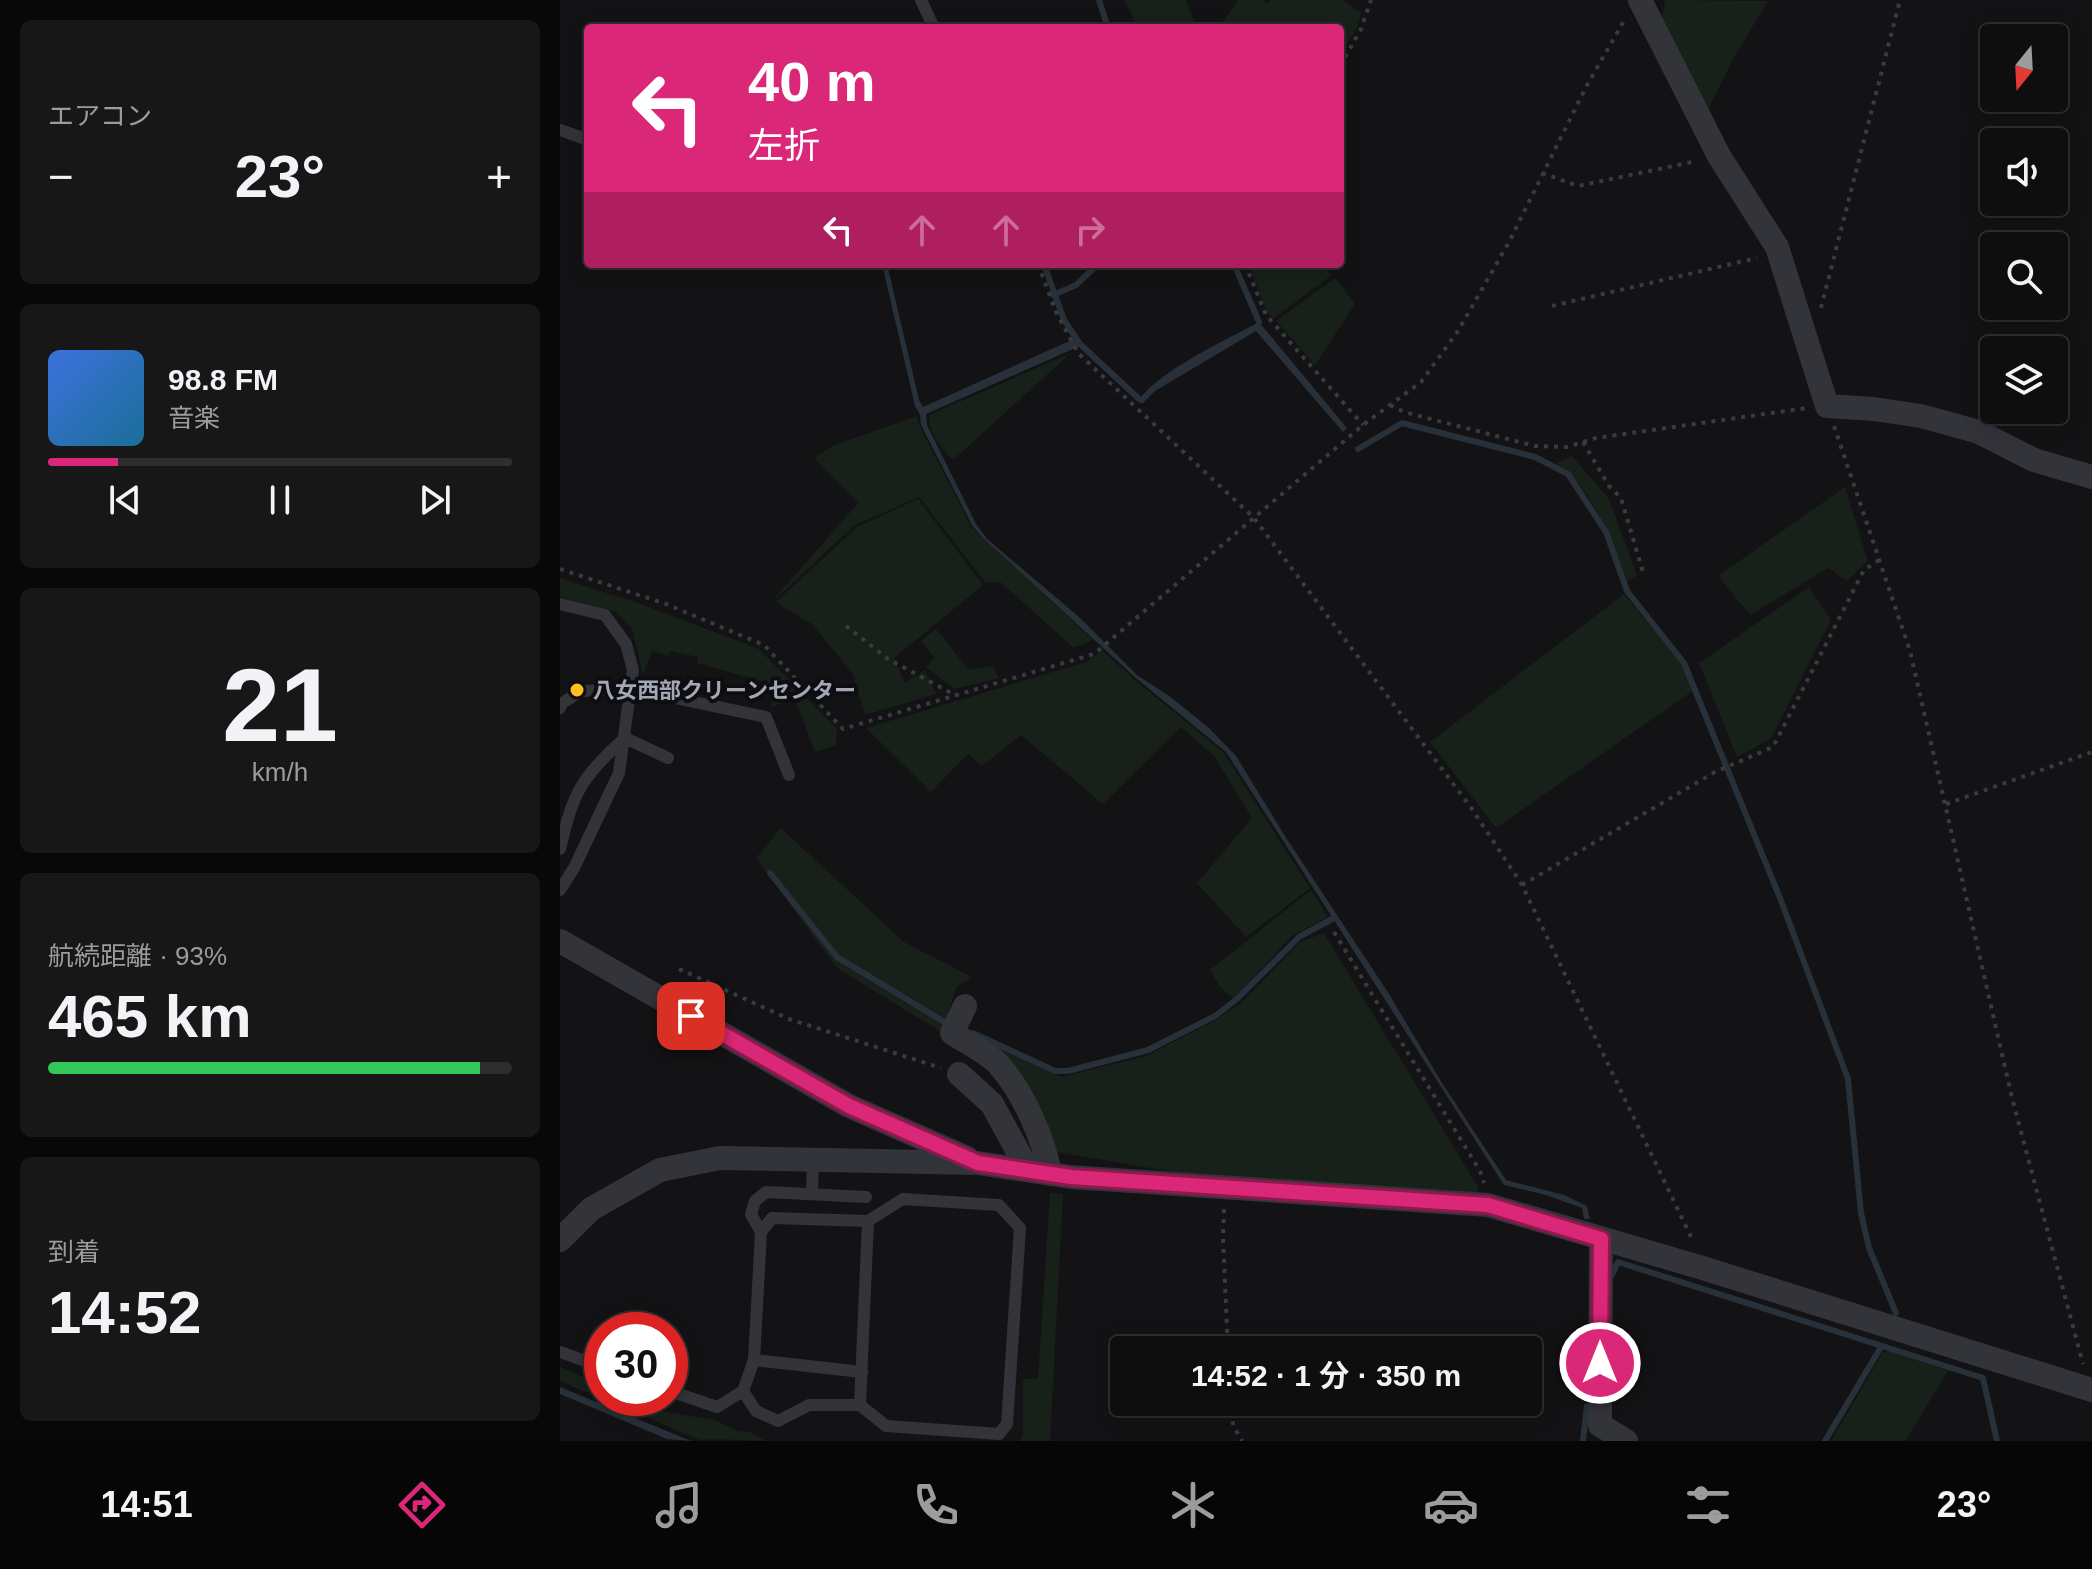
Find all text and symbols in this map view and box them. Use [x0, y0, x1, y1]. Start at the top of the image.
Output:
north arrow [1980, 24, 2068, 112]
map controls [1980, 24, 2068, 424]
text: 40 m [748, 50, 876, 113]
icon: left [616, 56, 720, 160]
text: エアコン [48, 101, 152, 131]
text: 左折 [748, 125, 820, 166]
button: sound [1980, 128, 2068, 216]
text: 23° [235, 143, 325, 210]
text: − [48, 152, 74, 201]
text: + [486, 152, 512, 201]
icon: left [816, 208, 860, 252]
icon: ahead [900, 208, 944, 252]
icon: ahead [984, 208, 1028, 252]
icon: right [1068, 208, 1112, 252]
button: search [1980, 232, 2068, 320]
button: layers [1980, 336, 2068, 424]
text: 98.8 FM [168, 363, 278, 396]
text: 音楽 [168, 403, 220, 433]
icon: previous [103, 478, 147, 522]
icon: pause [258, 478, 302, 522]
icon: next [413, 478, 457, 522]
text: 21 [222, 647, 338, 763]
place label: 八女西部クリーンセンター [593, 678, 856, 703]
marker: 八女西部クリーンセンター [568, 681, 586, 699]
text: km/h [252, 757, 308, 787]
text: 航続距離 · 93% [48, 941, 227, 971]
pin [657, 982, 725, 1050]
text: 465 km [48, 983, 252, 1050]
icon: arrive [669, 994, 713, 1038]
text: 到着 [48, 1237, 100, 1267]
text: 14:52 [48, 1279, 201, 1346]
speed limit sign: 30 [584, 1312, 688, 1416]
position arrow [1558, 1321, 1642, 1405]
text: 14:52 · 1 分 · 350 m [1191, 1359, 1461, 1392]
icon: directions [394, 1477, 450, 1533]
icon: music [651, 1477, 707, 1533]
icon: phone [908, 1477, 964, 1533]
icon: climate [1165, 1477, 1221, 1533]
icon: car [1423, 1477, 1479, 1533]
icon: filters [1680, 1477, 1736, 1533]
text: 14:51 [101, 1484, 193, 1525]
text: 23° [1937, 1484, 1991, 1525]

